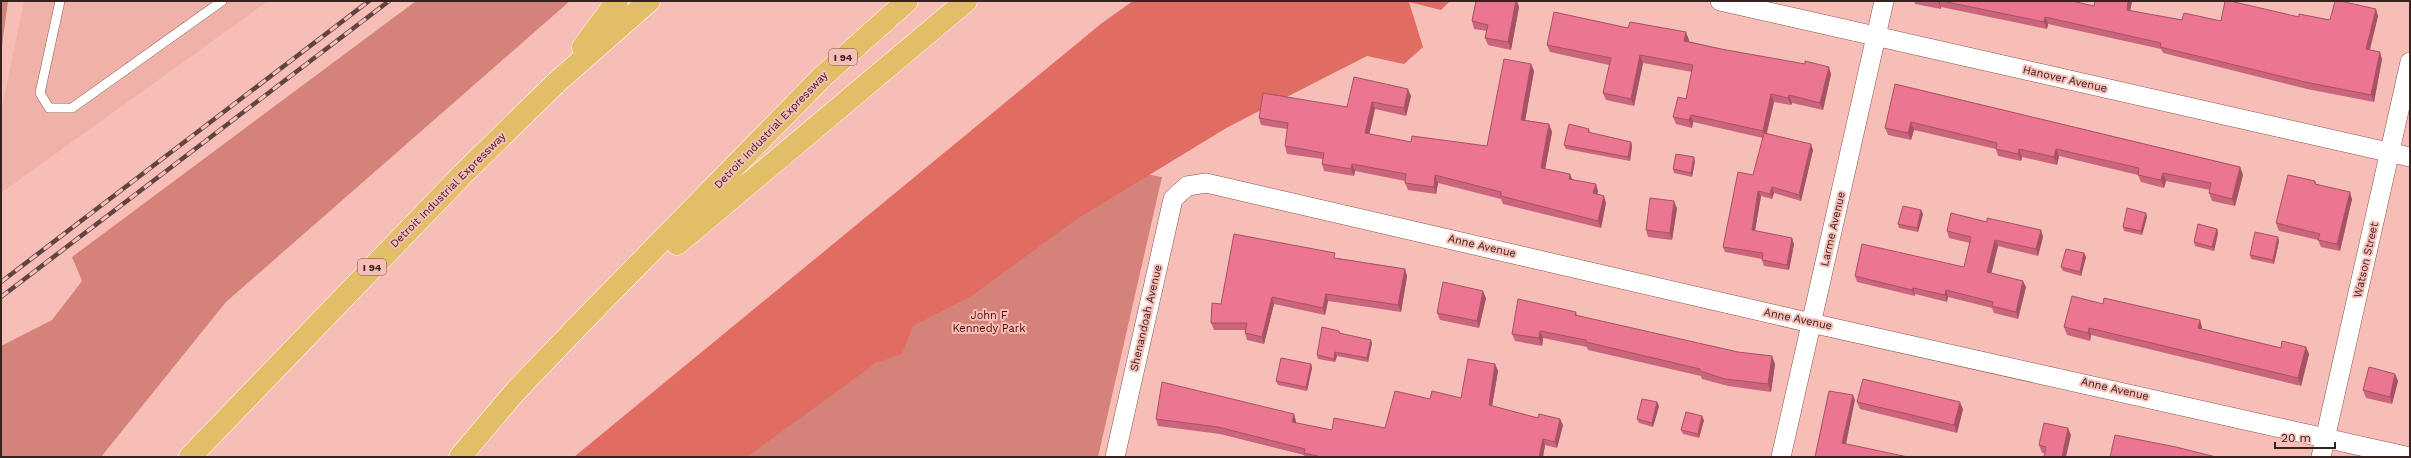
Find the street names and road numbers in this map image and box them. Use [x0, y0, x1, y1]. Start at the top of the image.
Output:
road number: I 94 [829, 49, 857, 65]
street label: Hanover Avenue [2022, 63, 2108, 95]
street label: Detroit Industrial Expressway [712, 69, 831, 191]
street label: Detroit Industrial Expressway [388, 129, 509, 250]
street label: Larme Avenue [1818, 190, 1848, 268]
street label: Watson Street [2351, 221, 2381, 299]
street label: Anne Avenue [1447, 232, 1517, 260]
road number: I 94 [358, 259, 386, 275]
street label: Shenandoah Avenue [1127, 264, 1165, 372]
street label: Anne Avenue [1763, 305, 1833, 333]
street label: Anne Avenue [2080, 375, 2150, 403]

